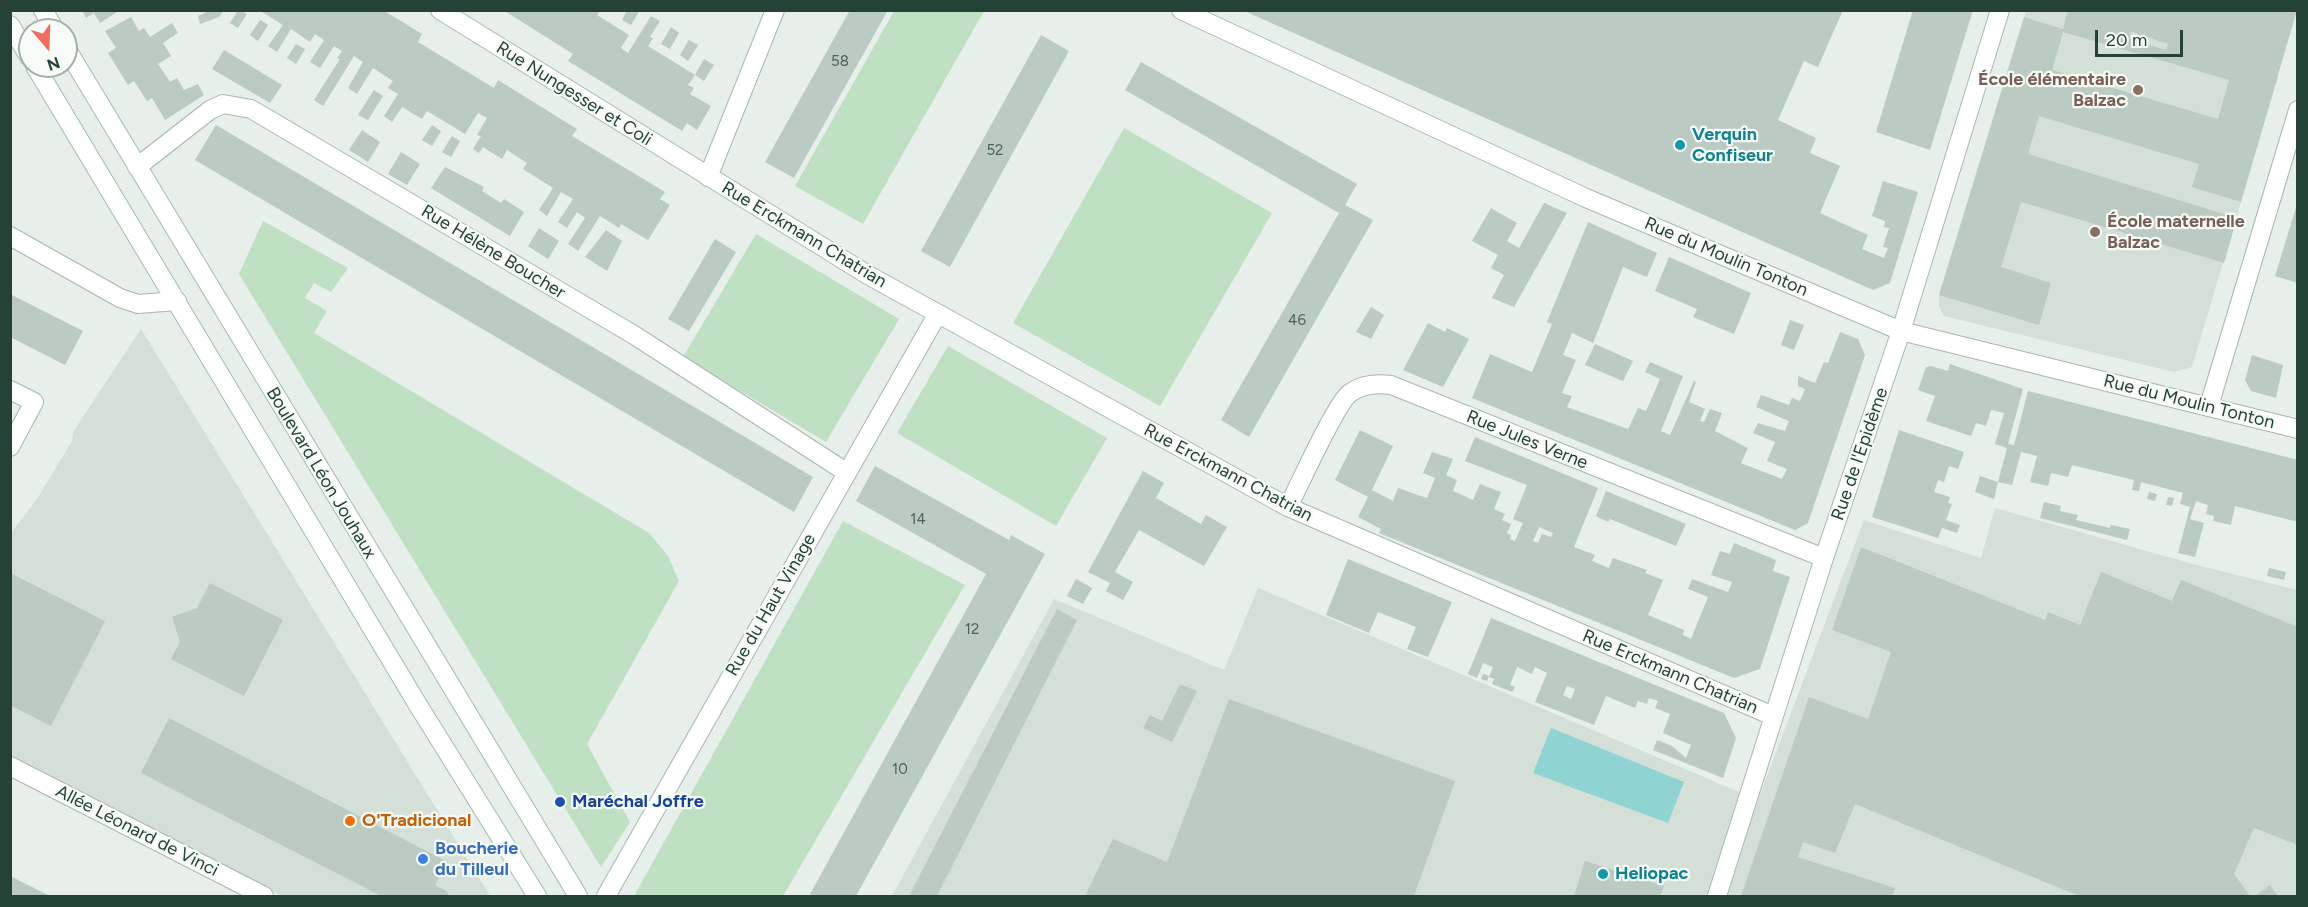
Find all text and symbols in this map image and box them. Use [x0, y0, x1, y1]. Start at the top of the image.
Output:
north arrow [18, 18, 78, 78]
scale bar [2098, 18, 2186, 56]
text: 20 m [2106, 29, 2147, 51]
street label: Rue Nungesser et Coli [492, 37, 656, 151]
text: N [44, 53, 62, 75]
house number: 58 [831, 53, 849, 71]
place label: École élémentaire Balzac [1978, 69, 2126, 112]
marker: École élémentaire Balzac [2131, 83, 2145, 97]
place label: Verquin Confiseur [1692, 124, 1773, 166]
marker: Verquin Confiseur [1673, 138, 1687, 152]
house number: 52 [986, 142, 1004, 160]
street label: Rue Erckmann Chatrian [718, 177, 890, 293]
street label: Rue Hélène Boucher [417, 200, 569, 304]
place label: École maternelle Balzac [2107, 211, 2245, 254]
street label: Rue du Moulin Tonton [1641, 213, 1811, 301]
marker: École maternelle Balzac [2088, 225, 2102, 239]
house number: 46 [1288, 312, 1306, 330]
street label: Rue du Moulin Tonton [2101, 370, 2277, 434]
street label: Boulevard Léon Jouhaux [261, 383, 381, 563]
street label: Rue de l'Epidème [1827, 385, 1893, 523]
street label: Rue Jules Verne [1463, 406, 1591, 474]
street label: Rue Erckmann Chatrian [1140, 419, 1316, 527]
house number: 14 [910, 511, 926, 529]
street label: Rue du Haut Vinage [721, 530, 821, 680]
house number: 12 [965, 621, 979, 639]
street label: Rue Erckmann Chatrian [1579, 625, 1761, 719]
house number: 10 [892, 761, 908, 779]
street label: Allée Léonard de Vinci [52, 781, 222, 881]
place label: Maréchal Joffre [572, 791, 704, 813]
marker: Maréchal Joffre [553, 795, 567, 809]
place label: O'Tradicional [362, 810, 471, 832]
marker: O'Tradicional [343, 814, 357, 828]
place label: Boucherie du Tilleul [435, 838, 518, 880]
marker: Boucherie du Tilleul [416, 852, 430, 866]
place label: Heliopac [1615, 863, 1688, 885]
marker: Heliopac [1596, 867, 1610, 881]

